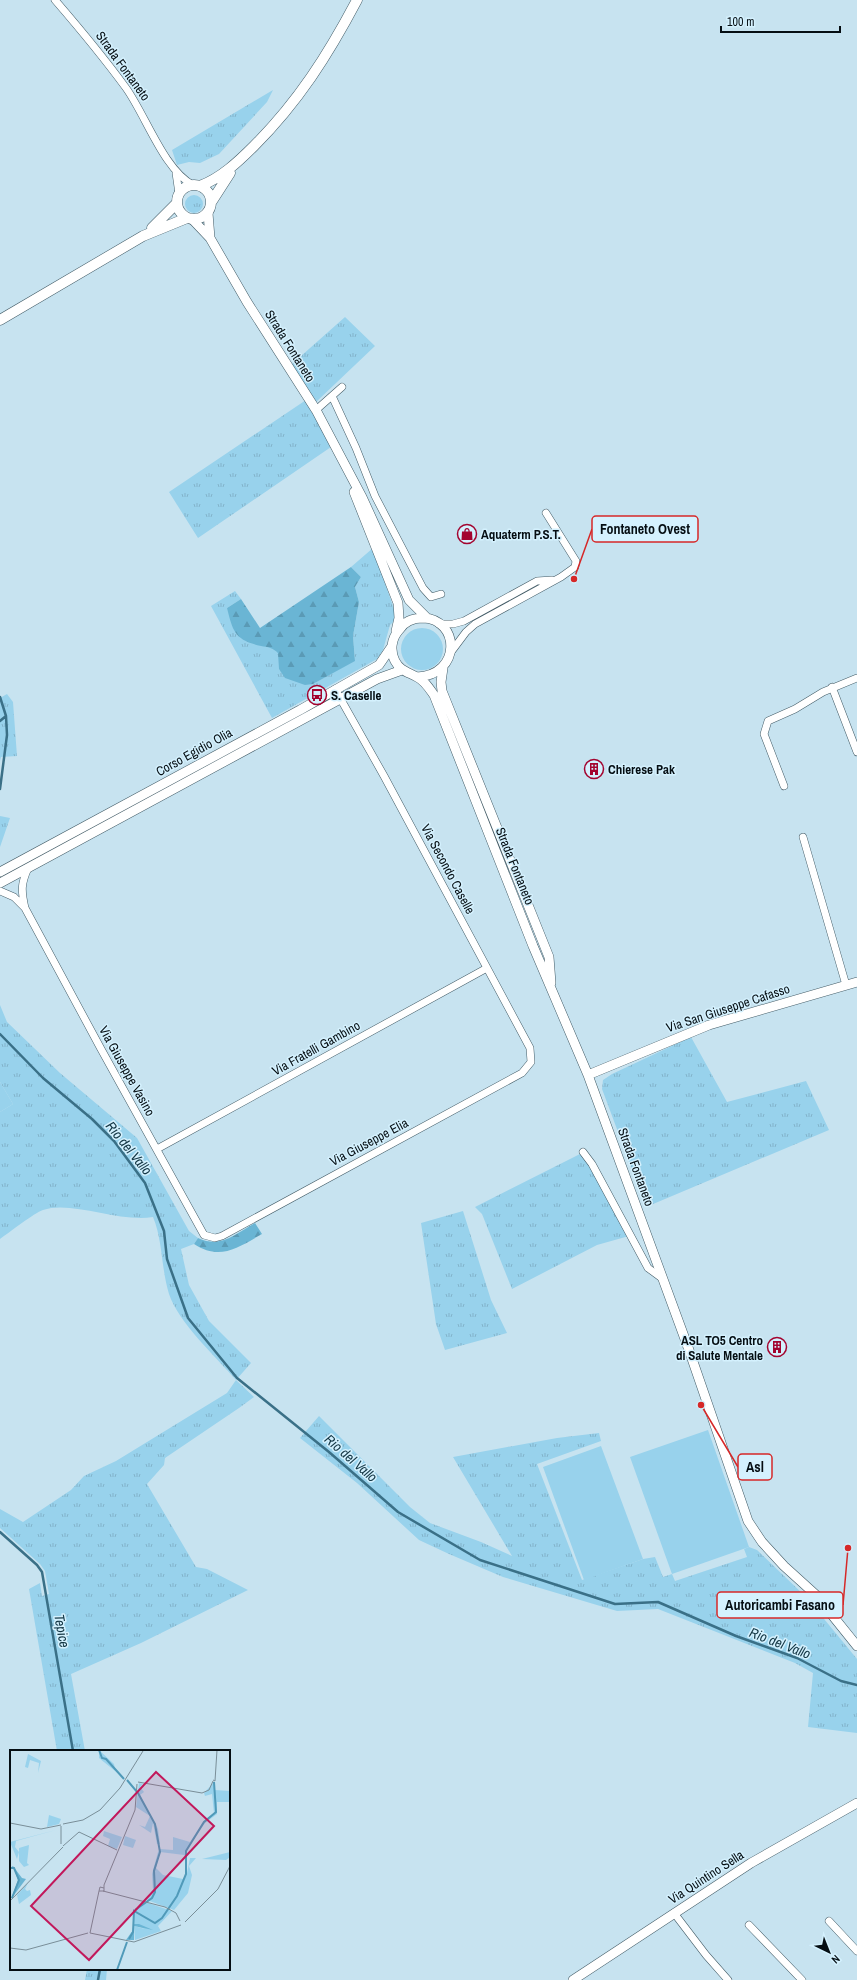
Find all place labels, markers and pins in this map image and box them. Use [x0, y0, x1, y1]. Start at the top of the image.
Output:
callout: Fontaneto Ovest [592, 516, 698, 542]
shop icon: Aquaterm P.S.T. [456, 523, 478, 545]
place label: Aquaterm P.S.T. [481, 526, 561, 543]
bus stop icon: S. Caselle [306, 684, 328, 706]
place label: S. Caselle [331, 687, 381, 704]
building icon: Chierese Pak [583, 758, 605, 780]
place label: Chierese Pak [608, 761, 675, 778]
place label: ASL TO5 Centro di Salute Mentale [676, 1332, 763, 1364]
building icon: ASL TO5 Centro di Salute Mentale [766, 1336, 788, 1358]
callout: Asl [738, 1454, 772, 1480]
callout: Autoricambi Fasano [717, 1592, 843, 1618]

